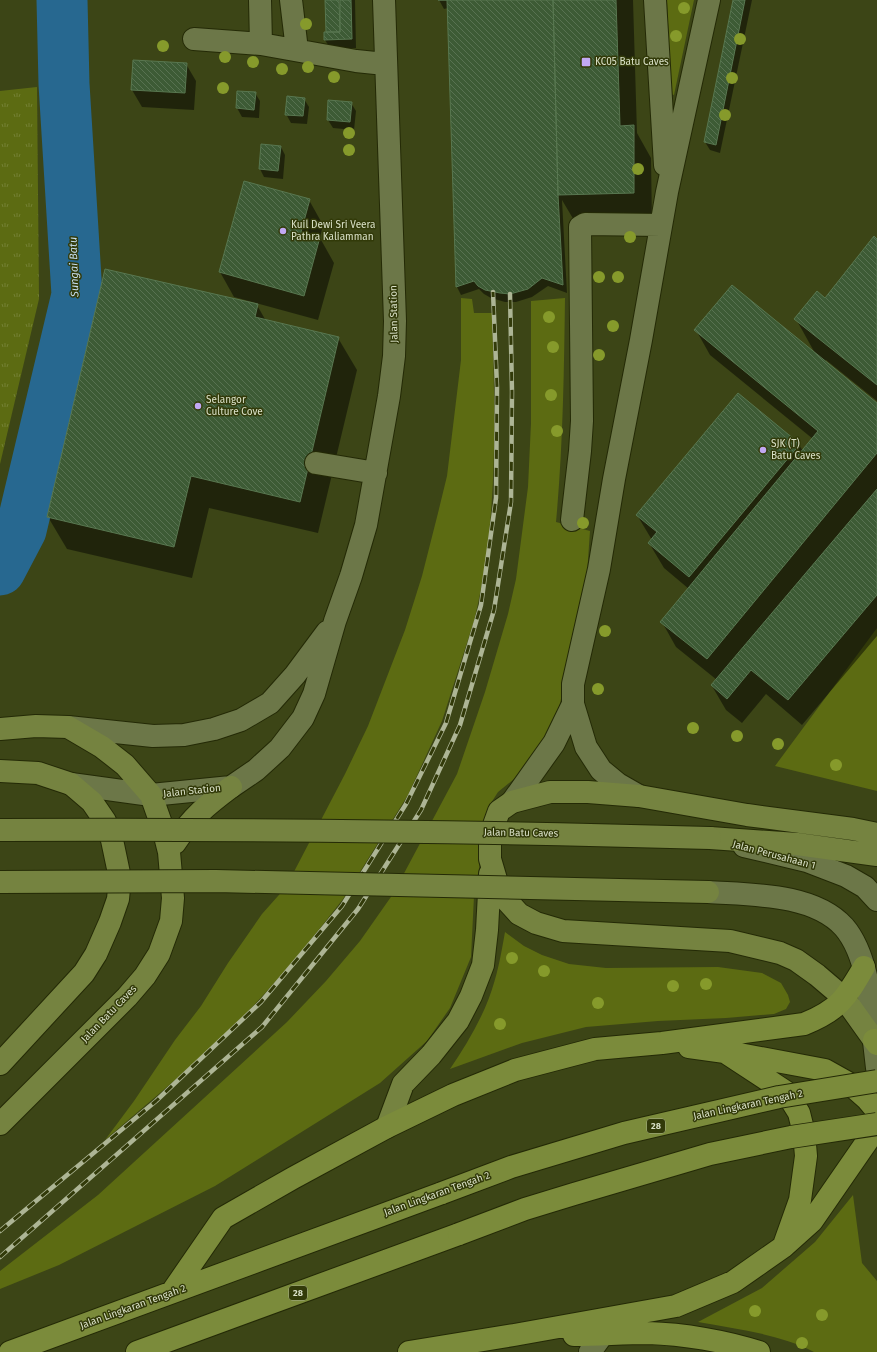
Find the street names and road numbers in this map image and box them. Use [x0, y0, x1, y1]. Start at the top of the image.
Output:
street label: Jalan Station [387, 285, 401, 343]
street label: Jalan Station [163, 782, 221, 800]
street label: Jalan Batu Caves [484, 826, 559, 840]
street label: Jalan Perusahaan 1 [731, 838, 817, 872]
street label: Jalan Batu Caves [79, 983, 139, 1045]
street label: Jalan Lingkaran Tengah 2 [692, 1088, 804, 1122]
road number: 28 [647, 1119, 665, 1133]
street label: Jalan Lingkaran Tengah 2 [382, 1169, 492, 1219]
street label: Jalan Lingkaran Tengah 2 [78, 1282, 188, 1332]
road number: 28 [289, 1286, 307, 1300]

